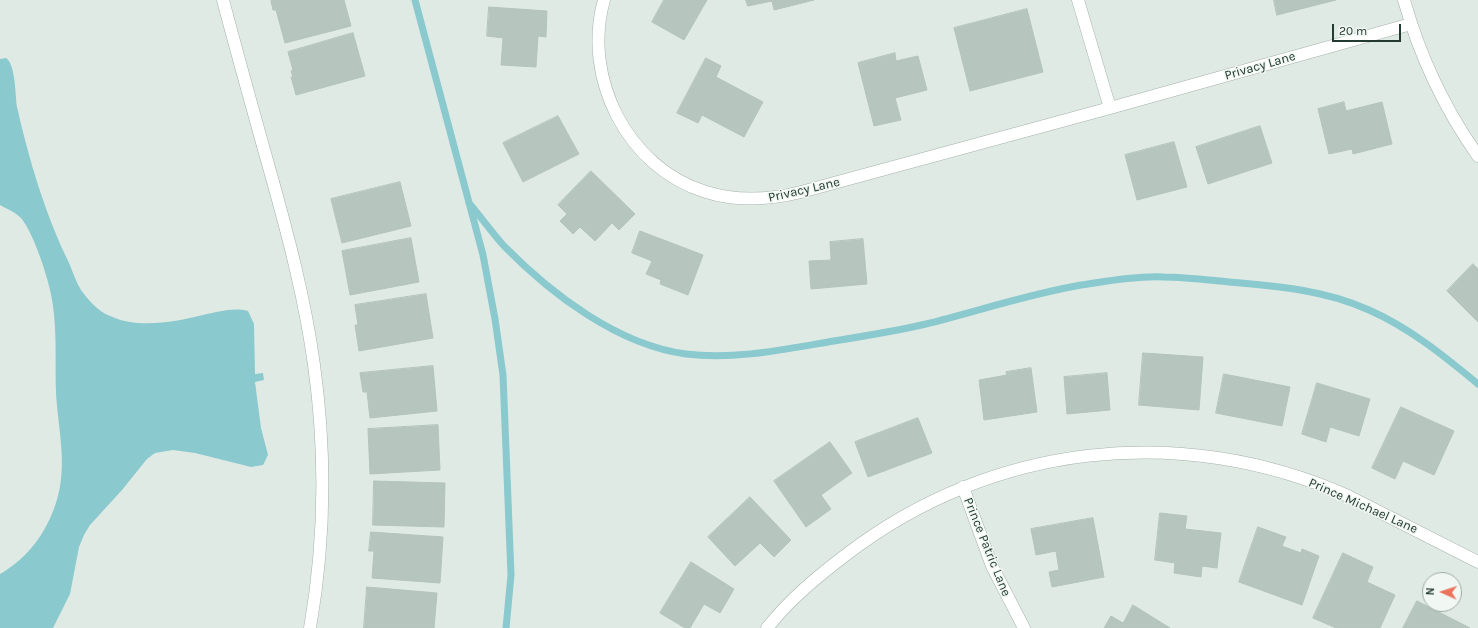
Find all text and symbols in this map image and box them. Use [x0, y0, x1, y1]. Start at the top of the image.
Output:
scale bar [1334, 16, 1403, 42]
text: 20 m [1339, 24, 1367, 38]
street label: Privacy Lane [1223, 48, 1297, 84]
street label: Privacy Lane [767, 174, 841, 206]
street label: Prince Michael Lane [1306, 475, 1420, 537]
street label: Prince Patric Lane [960, 495, 1014, 599]
north arrow [1422, 572, 1462, 612]
text: N [1424, 587, 1437, 596]

